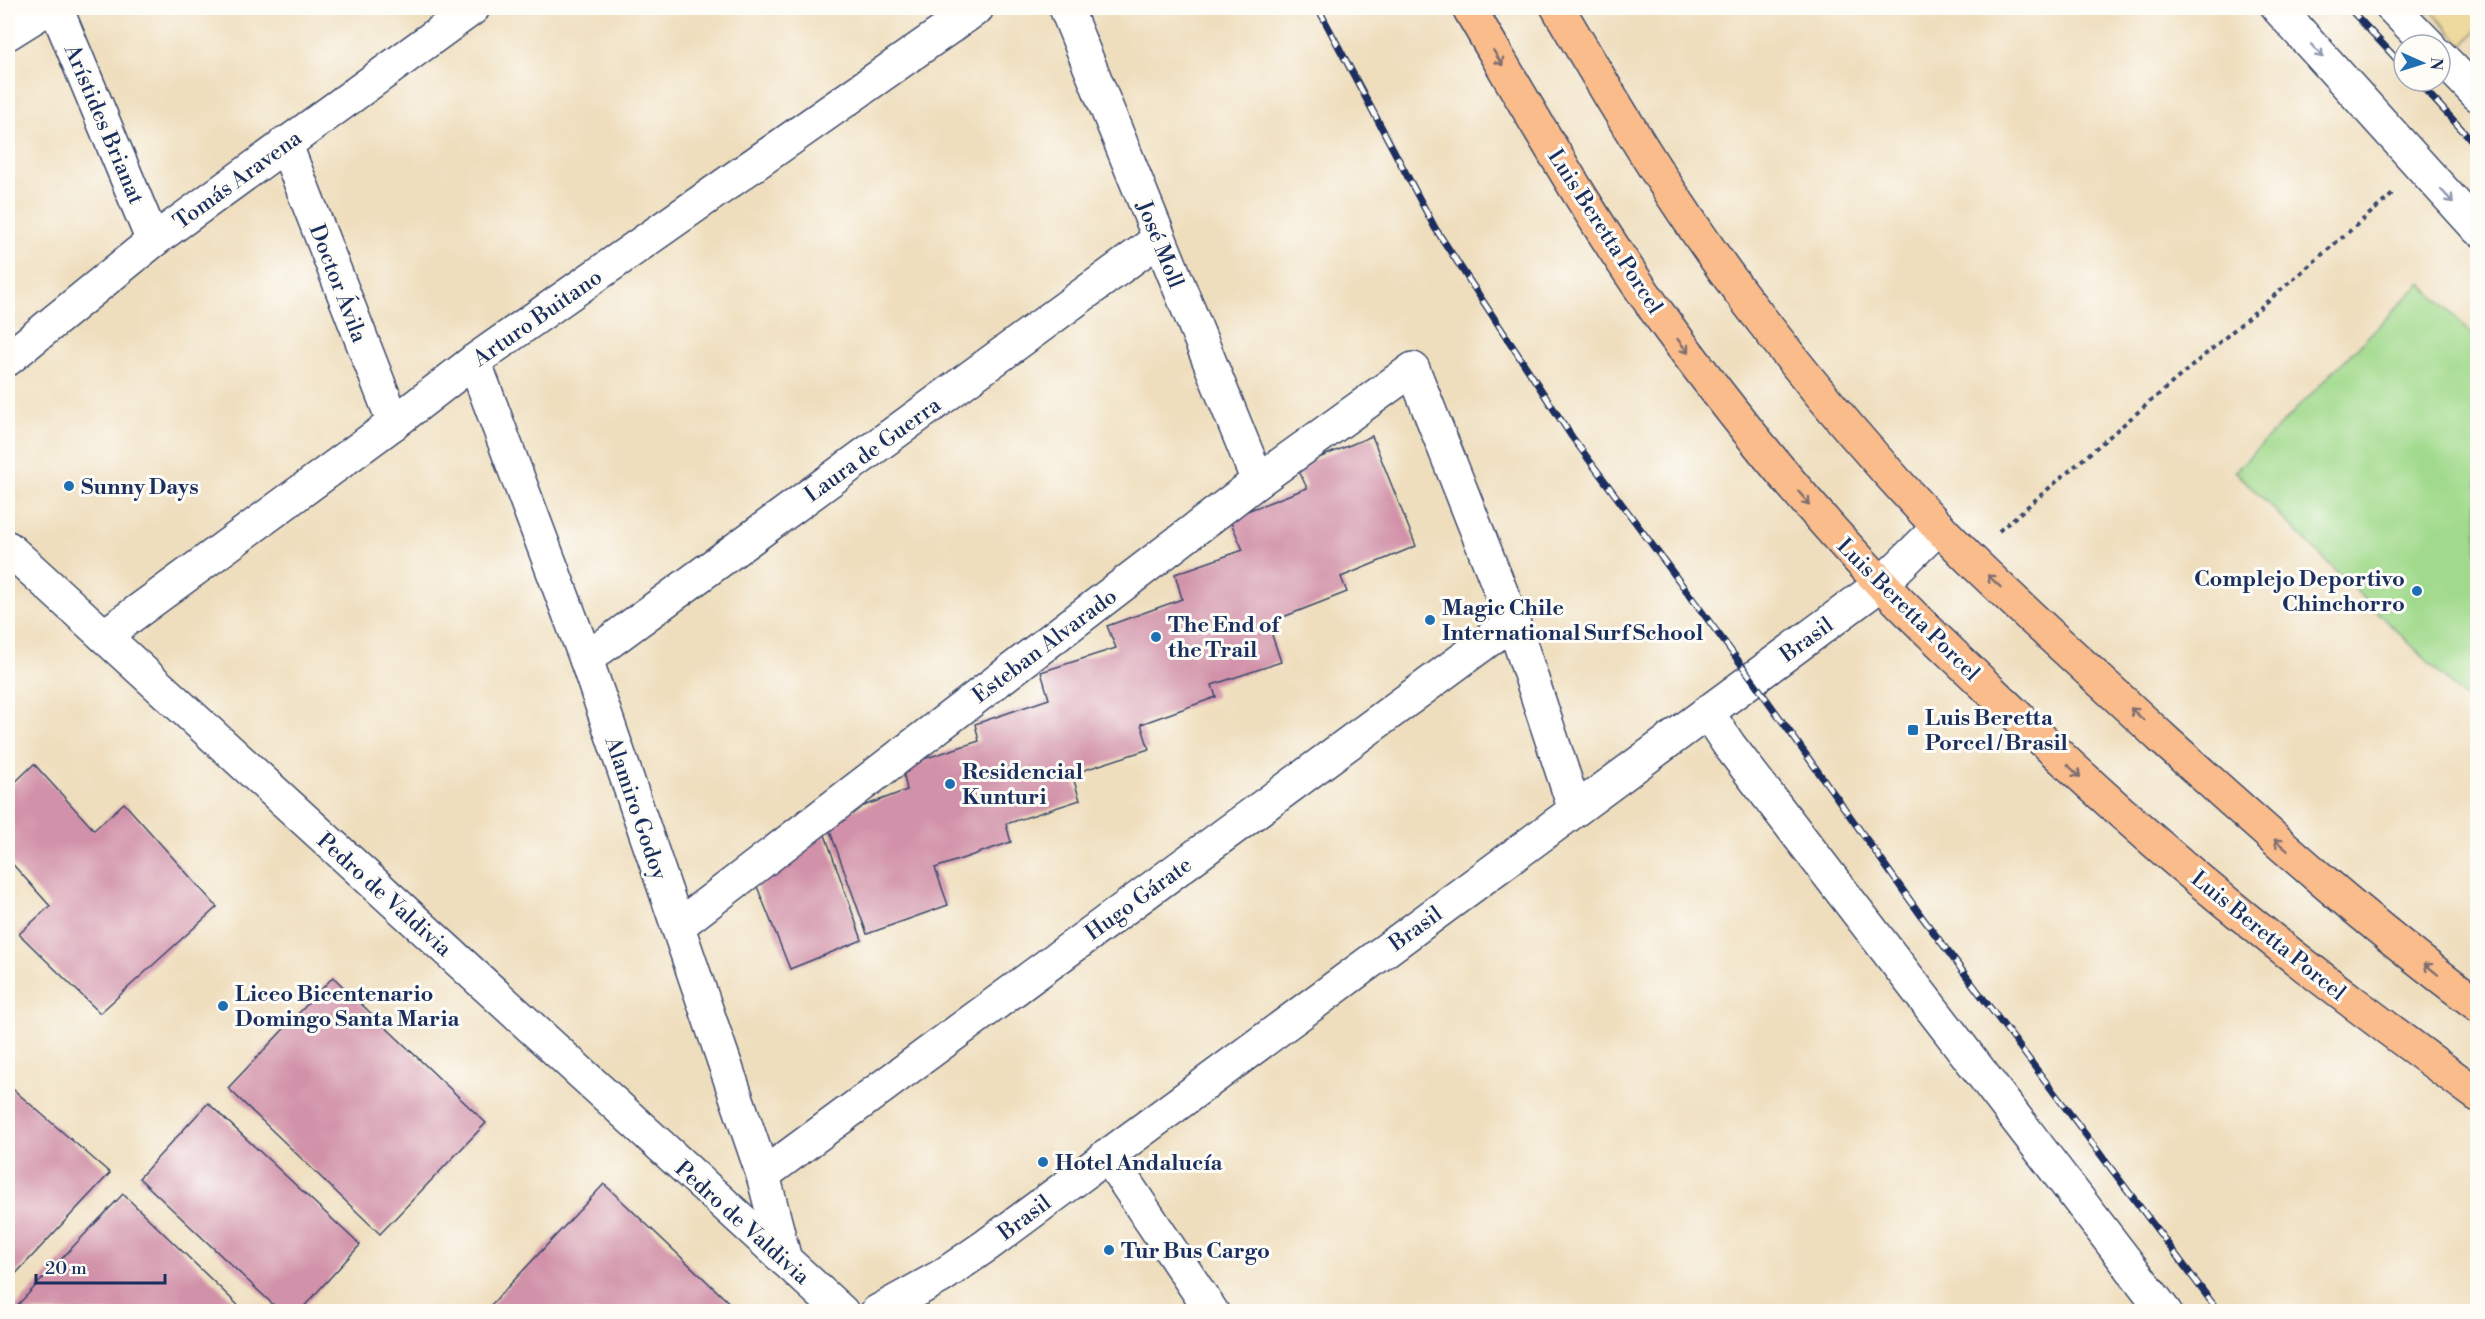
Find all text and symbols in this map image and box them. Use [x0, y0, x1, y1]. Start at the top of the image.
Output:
north arrow [2392, 33, 2452, 93]
street label: Arístides Brianat [57, 40, 149, 209]
one-way arrow [2310, 43, 2324, 58]
one-way arrow [1493, 49, 1505, 66]
text: N [2426, 57, 2446, 71]
street label: Tomás Aravena [169, 124, 308, 236]
street label: Luis Beretta Porcel [1541, 144, 1668, 320]
one-way arrow [2440, 188, 2454, 203]
street label: José Moll [1130, 196, 1190, 293]
street label: Doctor Ávila [303, 220, 374, 347]
street label: Arturo Buitano [467, 264, 608, 373]
one-way arrow [1676, 338, 1689, 354]
street label: Laura de Guerra [799, 391, 947, 509]
place label: Sunny Days [81, 474, 199, 501]
marker: Sunny Days [62, 479, 76, 493]
one-way arrow [1798, 490, 1811, 506]
street label: Luis Beretta Porcel [1831, 533, 1985, 687]
place label: Complejo Deportivo Chinchorro [2194, 566, 2405, 618]
one-way arrow [1987, 574, 2002, 588]
street label: Esteban Alvarado [967, 583, 1123, 709]
marker: Complejo Deportivo Chinchorro [2410, 584, 2424, 598]
place label: Magic Chile International Surf School [1442, 595, 1703, 647]
place label: The End of the Trail [1168, 612, 1282, 664]
street label: Brasil [1774, 612, 1839, 669]
marker: Magic Chile International Surf School [1423, 613, 1437, 627]
marker: The End of the Trail [1149, 630, 1163, 644]
place label: Luis Beretta Porcel / Brasil [1925, 705, 2068, 757]
one-way arrow [2129, 707, 2144, 721]
marker: Luis Beretta Porcel / Brasil [1906, 723, 1920, 737]
street label: Alamiro Godoy [598, 733, 673, 884]
place label: Residencial Kunturi [962, 759, 1083, 811]
one-way arrow [2067, 764, 2082, 778]
marker: Residencial Kunturi [943, 777, 957, 791]
street label: Pedro de Valdivia [311, 827, 458, 963]
one-way arrow [2274, 838, 2289, 852]
street label: Hugo Gárate [1080, 852, 1197, 947]
street label: Luis Beretta Porcel [2185, 866, 2351, 1007]
street label: Brasil [1383, 901, 1448, 958]
one-way arrow [2423, 963, 2439, 976]
place label: Liceo Bicentenario Domingo Santa Maria [235, 981, 461, 1033]
marker: Liceo Bicentenario Domingo Santa Maria [216, 999, 230, 1013]
place label: Hotel Andalucía [1055, 1150, 1224, 1177]
street label: Pedro de Valdivia [669, 1155, 816, 1291]
marker: Hotel Andalucía [1036, 1155, 1050, 1169]
street label: Brasil [992, 1189, 1057, 1247]
place label: Tur Bus Cargo [1121, 1238, 1270, 1265]
marker: Tur Bus Cargo [1102, 1243, 1116, 1257]
scale bar [36, 1247, 165, 1285]
text: 20 m [45, 1257, 87, 1280]

